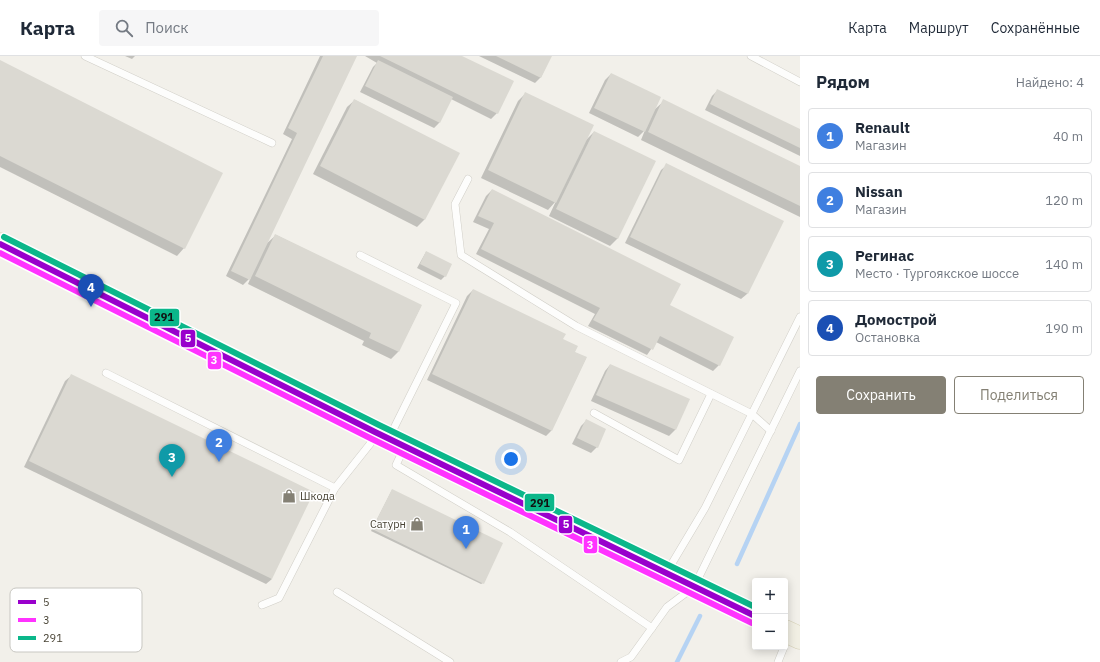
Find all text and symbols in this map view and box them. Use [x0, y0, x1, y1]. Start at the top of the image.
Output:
search box [99, 10, 379, 46]
text: Карта [20, 16, 75, 40]
icon: search [113, 17, 135, 39]
text: Поиск [145, 18, 189, 37]
text: Карта [848, 19, 887, 37]
text: Маршрут [909, 19, 969, 37]
text: Сохранённые [991, 19, 1080, 37]
text: Рядом [816, 71, 870, 93]
text: Найдено: 4 [1016, 74, 1084, 91]
text: Renault [855, 118, 910, 137]
text: 1 [826, 128, 834, 145]
text: 40 m [1053, 128, 1083, 145]
text: Магазин [855, 137, 907, 154]
text: Nissan [855, 182, 903, 201]
text: 2 [826, 192, 834, 209]
text: 120 m [1045, 192, 1083, 209]
text: Магазин [855, 201, 907, 218]
text: Регинас [855, 246, 914, 265]
text: 3 [826, 256, 834, 273]
text: 140 m [1045, 256, 1083, 273]
text: Место · Тургоякское шоссе [855, 265, 1019, 282]
pin: 4 [78, 274, 104, 307]
line badge: 291 [149, 308, 180, 327]
text: 291 [154, 310, 174, 324]
text: Домострой [855, 310, 937, 329]
text: 4 [826, 320, 834, 337]
text: 190 m [1045, 320, 1083, 337]
line badge: 5 [180, 329, 196, 348]
text: Остановка [855, 329, 920, 346]
text: 5 [185, 331, 192, 345]
line badge: 3 [207, 351, 222, 370]
text: 3 [211, 353, 217, 367]
button: Сохранить [816, 376, 946, 414]
button: Поделиться [954, 376, 1084, 414]
pin: 2 [206, 429, 232, 462]
pin: 3 [159, 444, 185, 477]
your location [501, 449, 521, 469]
shop icon: Шкода [281, 488, 297, 504]
place label: Шкода [300, 489, 335, 503]
line badge: 291 [524, 493, 555, 512]
text: 291 [530, 496, 550, 510]
line badge: 5 [558, 515, 573, 534]
shop icon: Сатурн [409, 516, 425, 532]
pin: 1 [453, 516, 479, 549]
place label: Сатурн [370, 517, 406, 531]
text: 5 [563, 517, 570, 531]
line badge: 3 [583, 535, 598, 554]
text: 3 [587, 538, 593, 552]
map controls [752, 578, 788, 650]
button: + [752, 578, 788, 614]
legend [10, 588, 142, 652]
text: 5 [43, 595, 50, 609]
text: 3 [43, 613, 50, 627]
button: − [752, 614, 788, 650]
text: 291 [43, 631, 63, 645]

